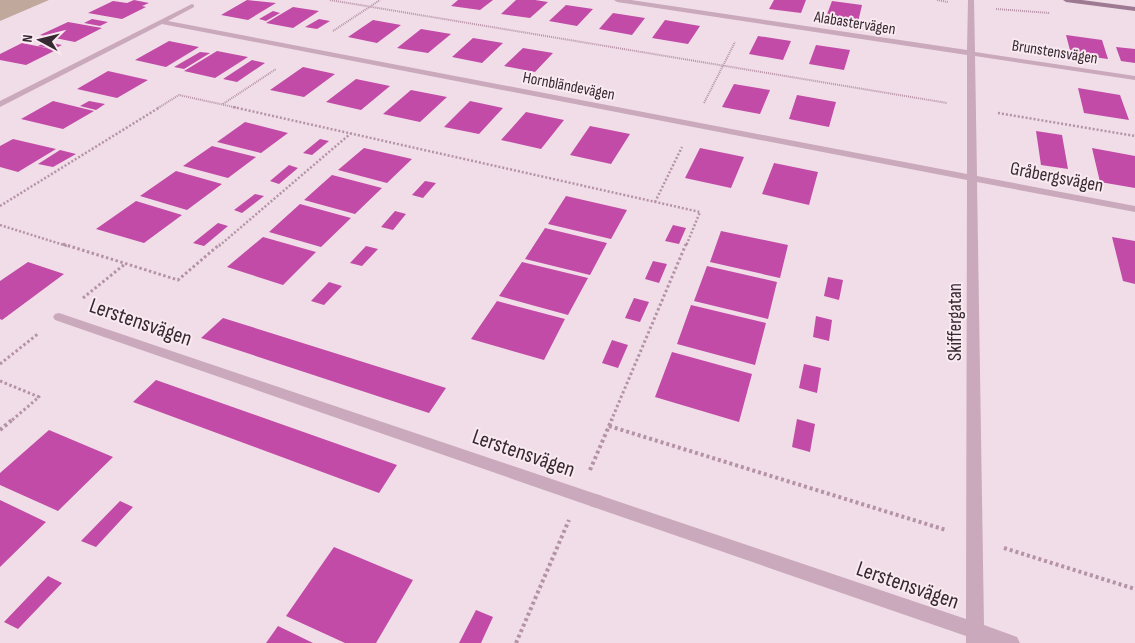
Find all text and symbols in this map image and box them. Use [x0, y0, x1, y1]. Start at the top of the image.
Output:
street label: Alabastervägen [812, 8, 897, 39]
north arrow [15, 15, 65, 65]
text: N [19, 34, 36, 43]
street label: Brunstensvägen [1011, 36, 1099, 69]
street label: Hornbländevägen [521, 68, 616, 105]
street label: Gråbergsvägen [1008, 157, 1105, 198]
street label: Skiffergatan [944, 283, 967, 361]
street label: Lerstensvägen [86, 292, 195, 353]
street label: Lerstensvägen [469, 423, 578, 484]
street label: Lerstensvägen [853, 555, 962, 616]

